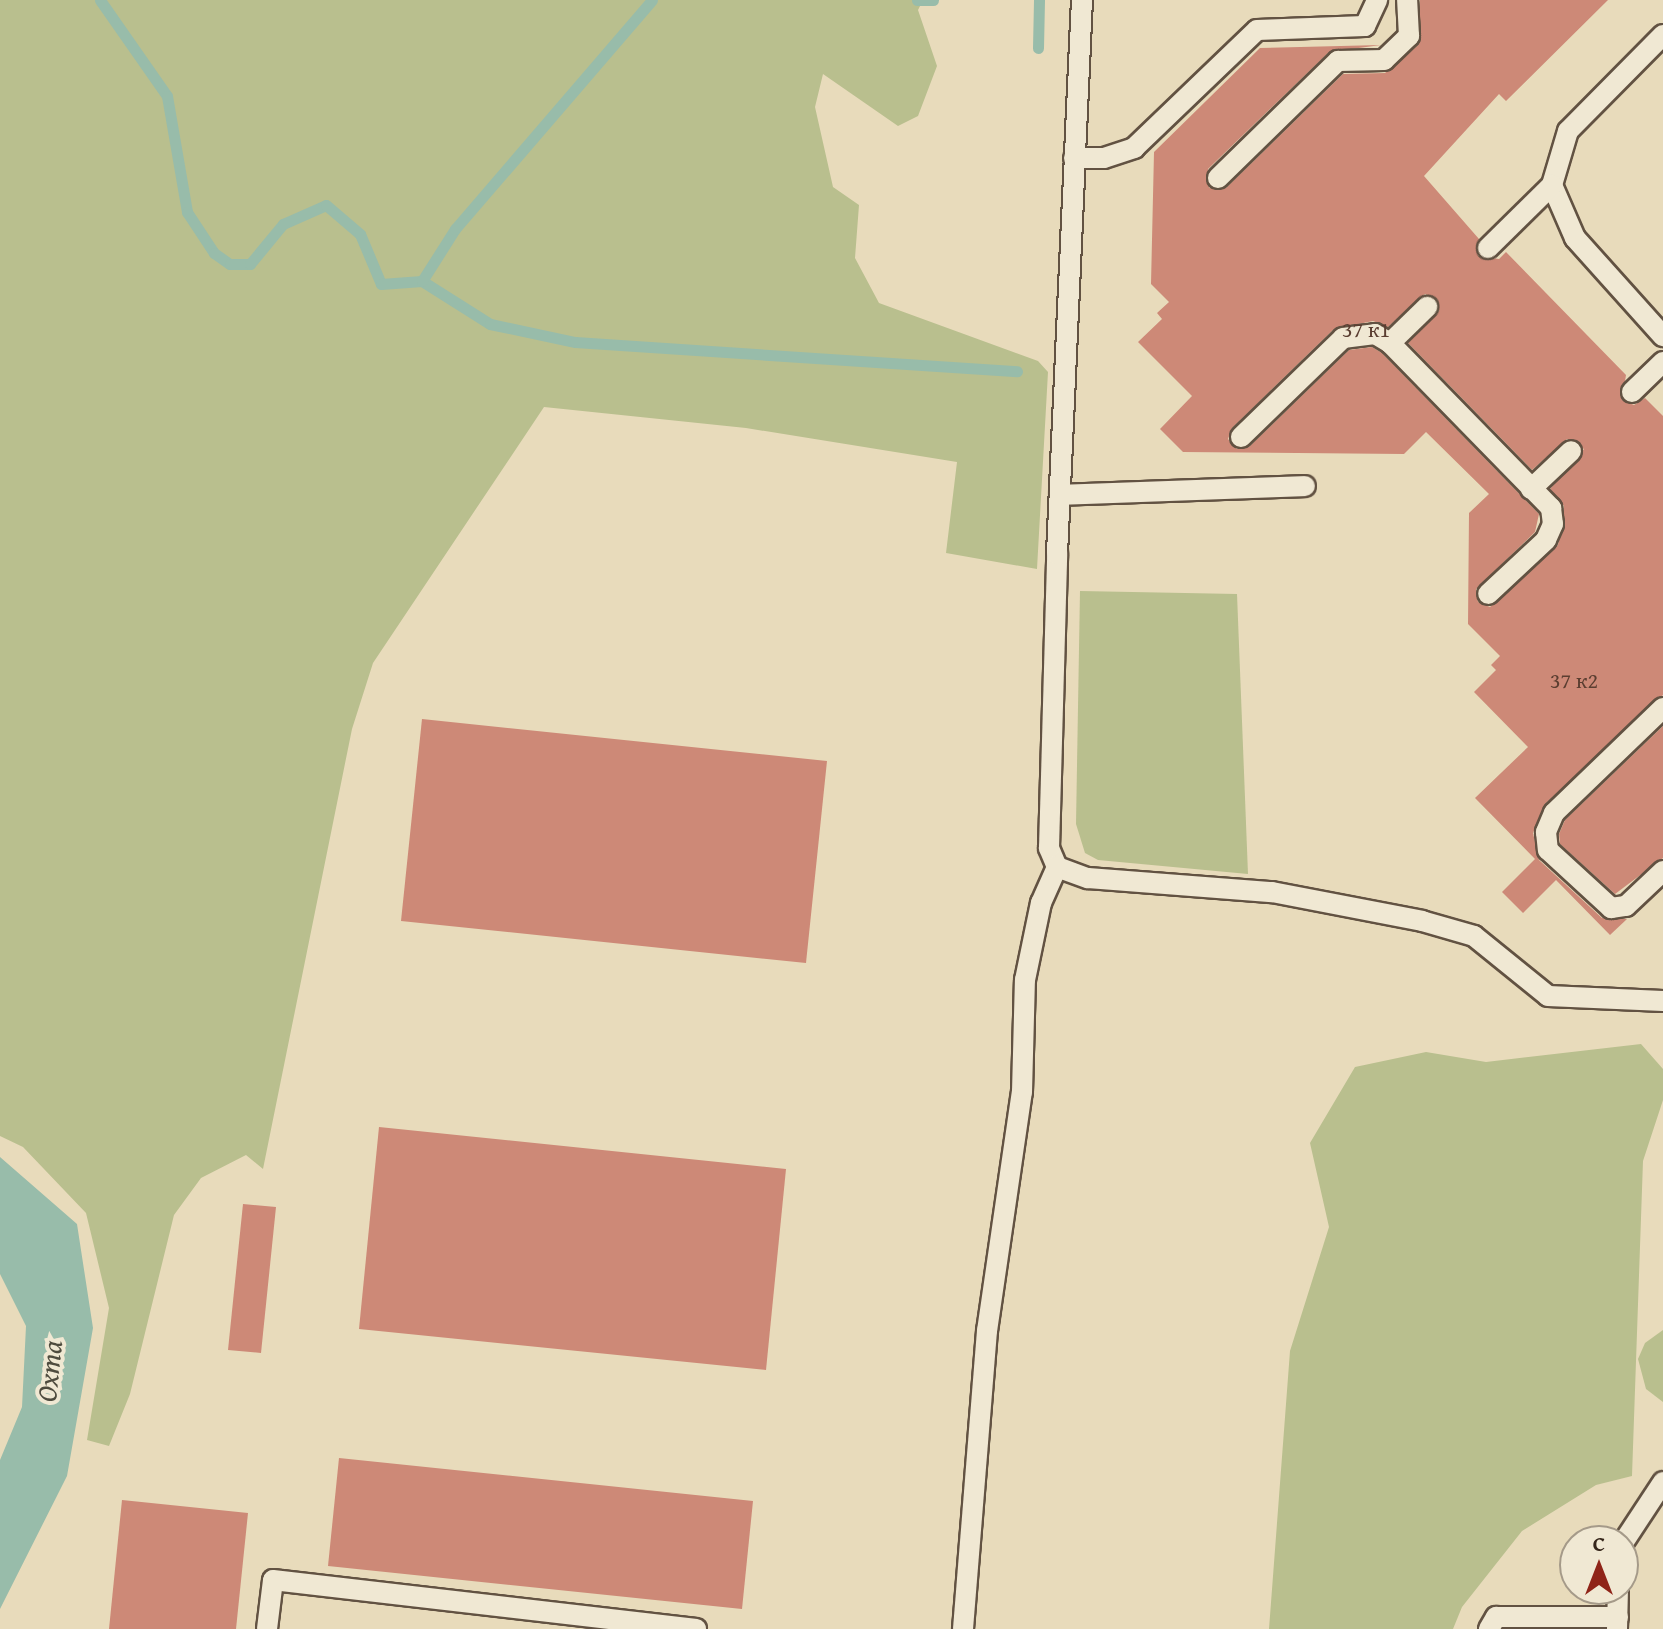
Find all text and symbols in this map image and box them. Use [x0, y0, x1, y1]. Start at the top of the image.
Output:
house number: 37 к1 [1342, 317, 1390, 343]
house number: 37 к2 [1550, 668, 1598, 694]
water label: Охта [29, 1339, 69, 1403]
north arrow [1559, 1525, 1639, 1605]
text: С [1593, 1527, 1605, 1559]

